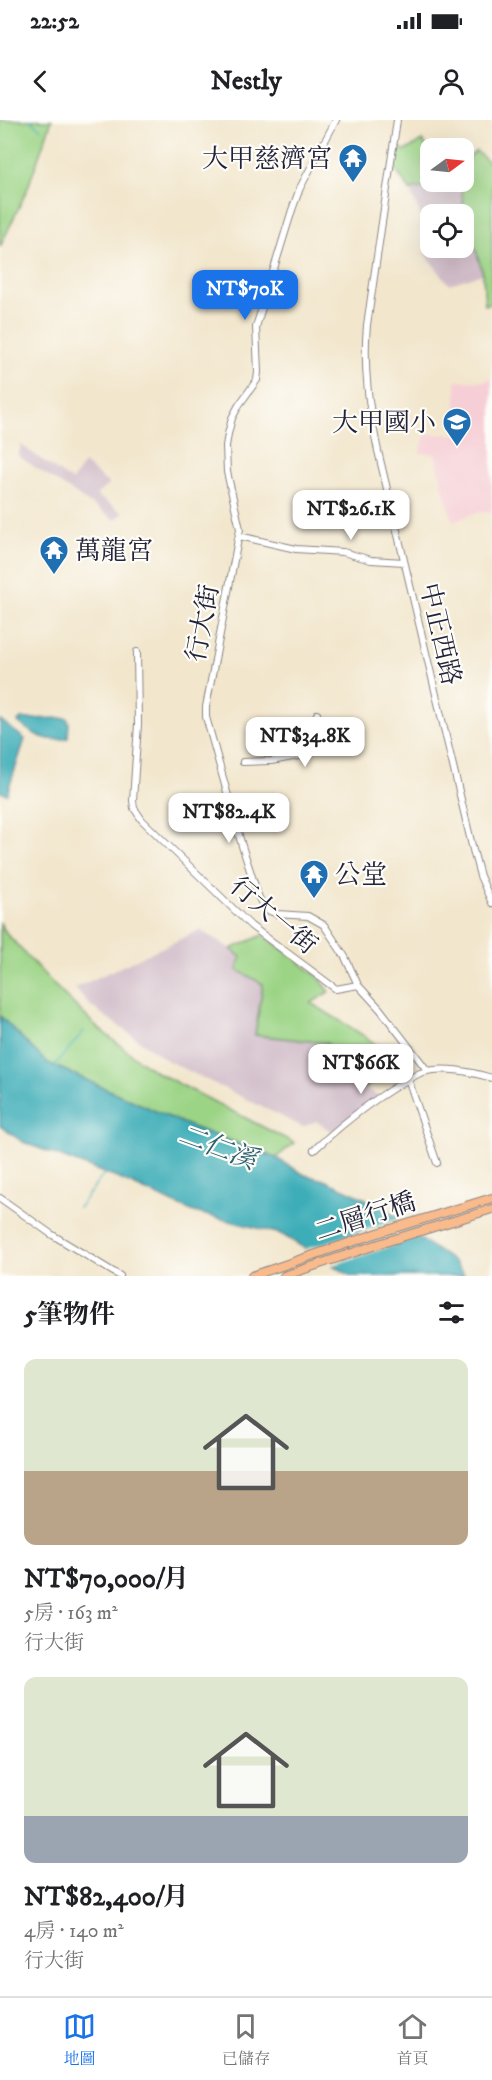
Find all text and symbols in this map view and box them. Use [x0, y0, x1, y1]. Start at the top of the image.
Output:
text: 22:52 [30, 8, 79, 35]
text: Nestly [210, 64, 282, 98]
icon: back [24, 65, 57, 98]
icon: person [435, 65, 468, 98]
north arrow [420, 138, 474, 192]
map controls [420, 138, 474, 258]
temple icon: 大甲慈濟宮 [337, 142, 369, 184]
place label: 大甲慈濟宮 [202, 143, 332, 176]
button: locate [420, 204, 474, 258]
pin: NT$70K [196, 270, 294, 321]
text: NT$70K [206, 277, 284, 302]
school or university icon: 大甲國小 [441, 406, 473, 448]
place label: 大甲國小 [332, 407, 436, 440]
pin: NT$26.1K [289, 490, 413, 541]
text: NT$26.1K [307, 497, 395, 522]
temple icon: 萬龍宮 [38, 534, 70, 576]
place label: 萬龍宮 [75, 535, 153, 568]
street label: 中正西路 [412, 580, 467, 689]
street label: 行大街 [180, 582, 227, 665]
pin: NT$34.8K [243, 717, 367, 768]
text: NT$34.8K [260, 724, 350, 749]
pin: NT$82.4K [167, 793, 291, 844]
text: NT$82.4K [182, 800, 276, 825]
temple icon: 公堂 [298, 858, 330, 900]
place label: 公堂 [335, 859, 387, 892]
street label: 行大一街 [223, 870, 323, 962]
pin: NT$66K [312, 1044, 410, 1095]
text: NT$66K [322, 1051, 400, 1076]
water label: 二仁溪 [174, 1118, 264, 1179]
street label: 二層行橋 [311, 1186, 420, 1249]
icon: filters [435, 1296, 468, 1329]
text: 5筆物件 [24, 1299, 115, 1332]
icon: home [192, 1398, 300, 1506]
text: NT$70,000/月 [24, 1563, 189, 1596]
text: 5房 · 163 m² [24, 1601, 118, 1626]
text: 行大街 [24, 1631, 84, 1656]
icon: home [192, 1716, 300, 1824]
text: NT$82,400/月 [24, 1881, 189, 1914]
text: 4房 · 140 m² [24, 1919, 124, 1944]
text: 行大街 [24, 1949, 84, 1974]
tab: 地圖 [63, 2010, 96, 2069]
tab: 已儲存 [222, 2010, 270, 2069]
tab: 首頁 [396, 2010, 429, 2069]

